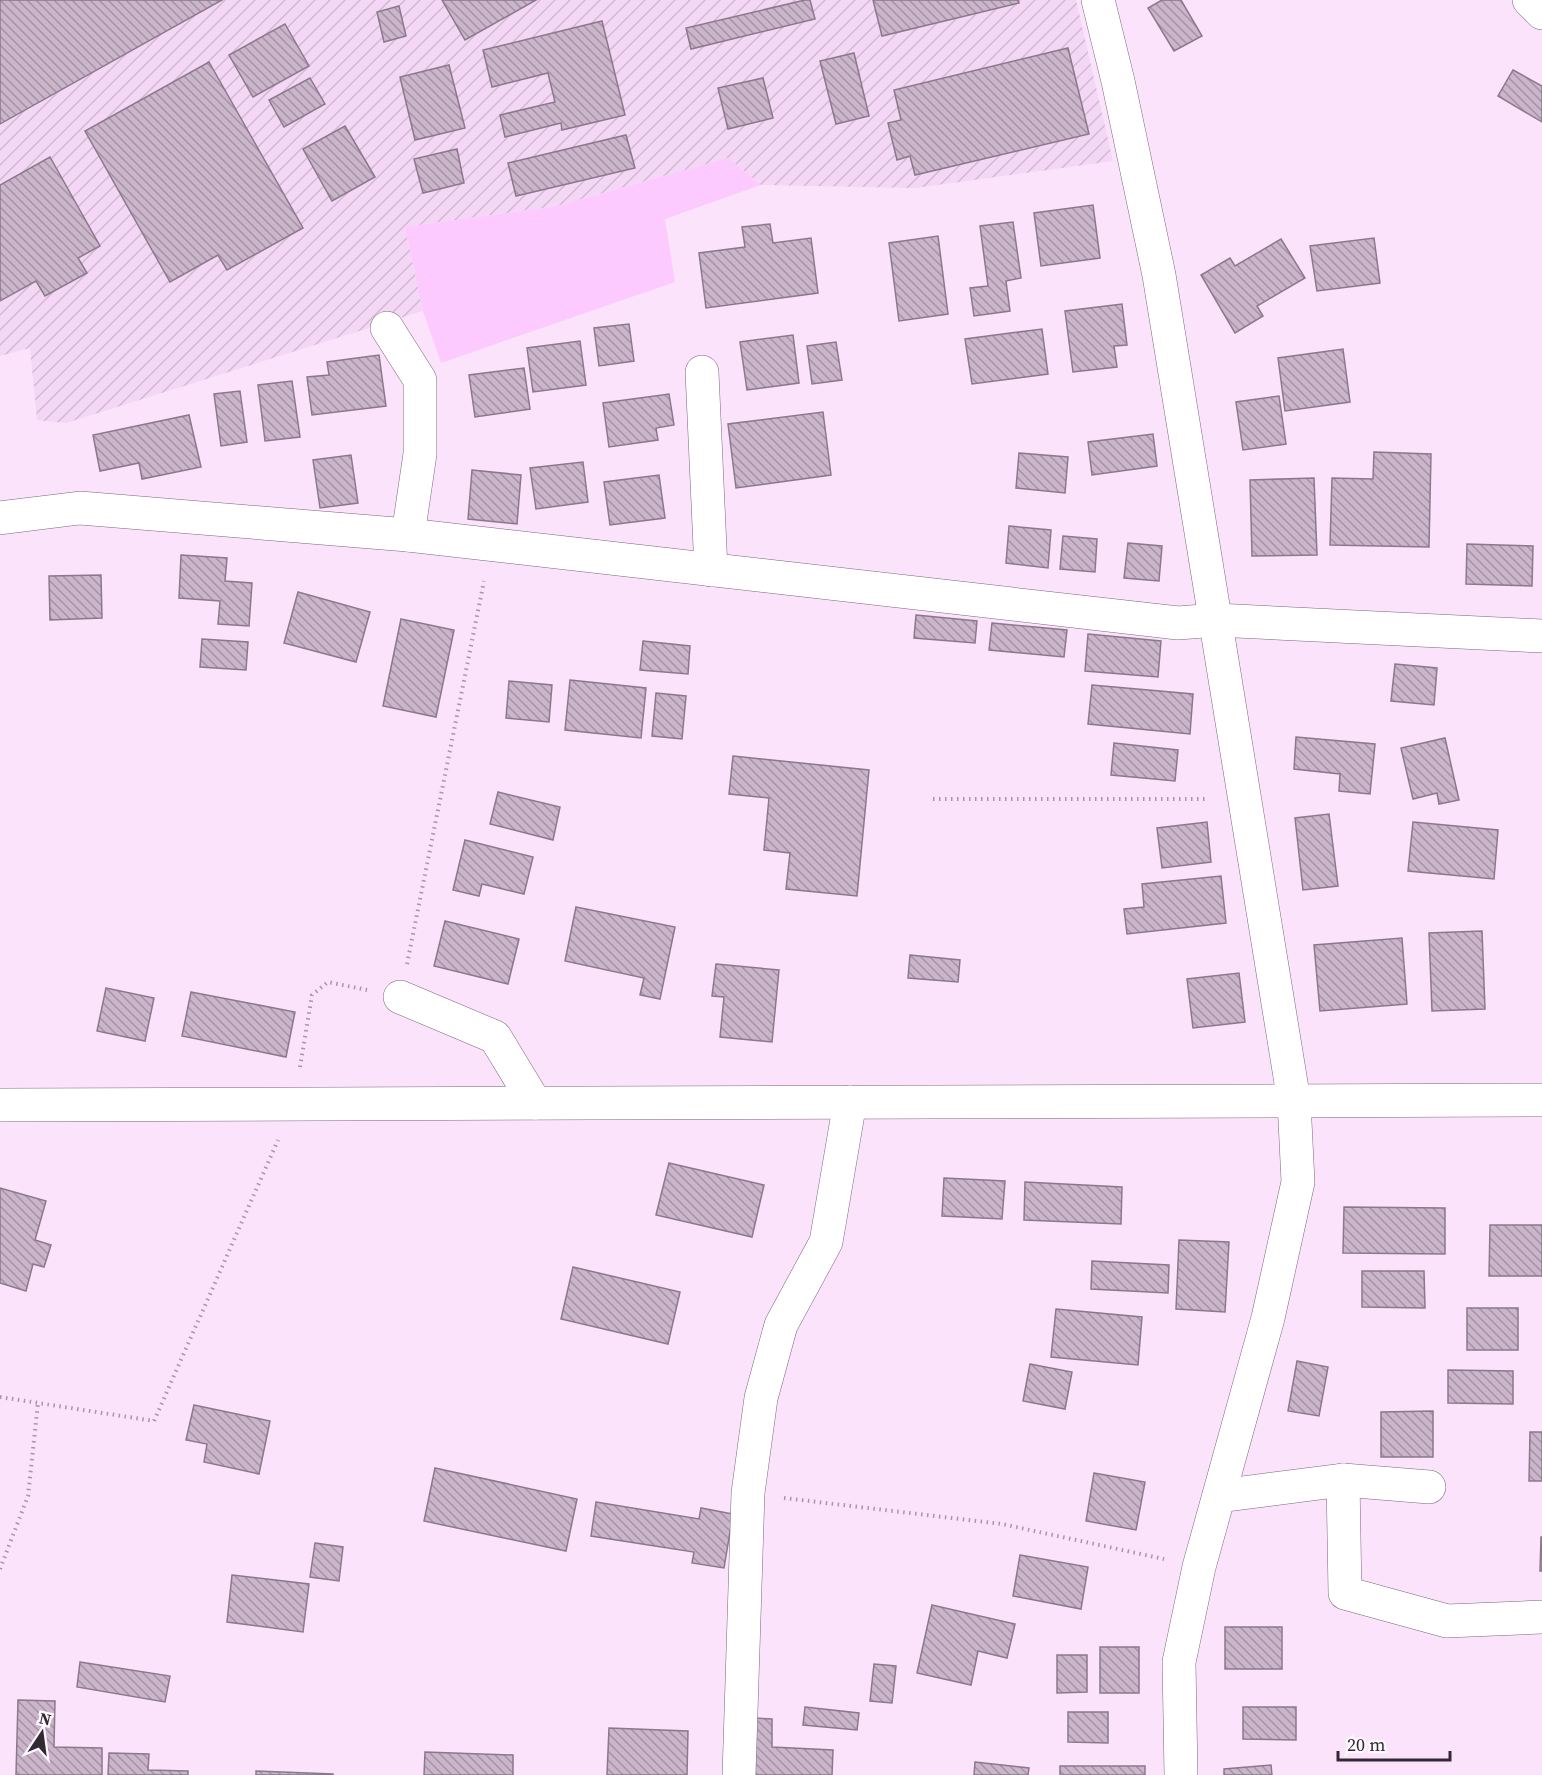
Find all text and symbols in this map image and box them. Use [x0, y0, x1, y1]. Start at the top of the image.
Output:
north arrow [12, 1703, 72, 1763]
text: N [37, 1706, 54, 1730]
scale bar [1338, 1724, 1450, 1762]
text: 20 m [1347, 1732, 1385, 1757]

